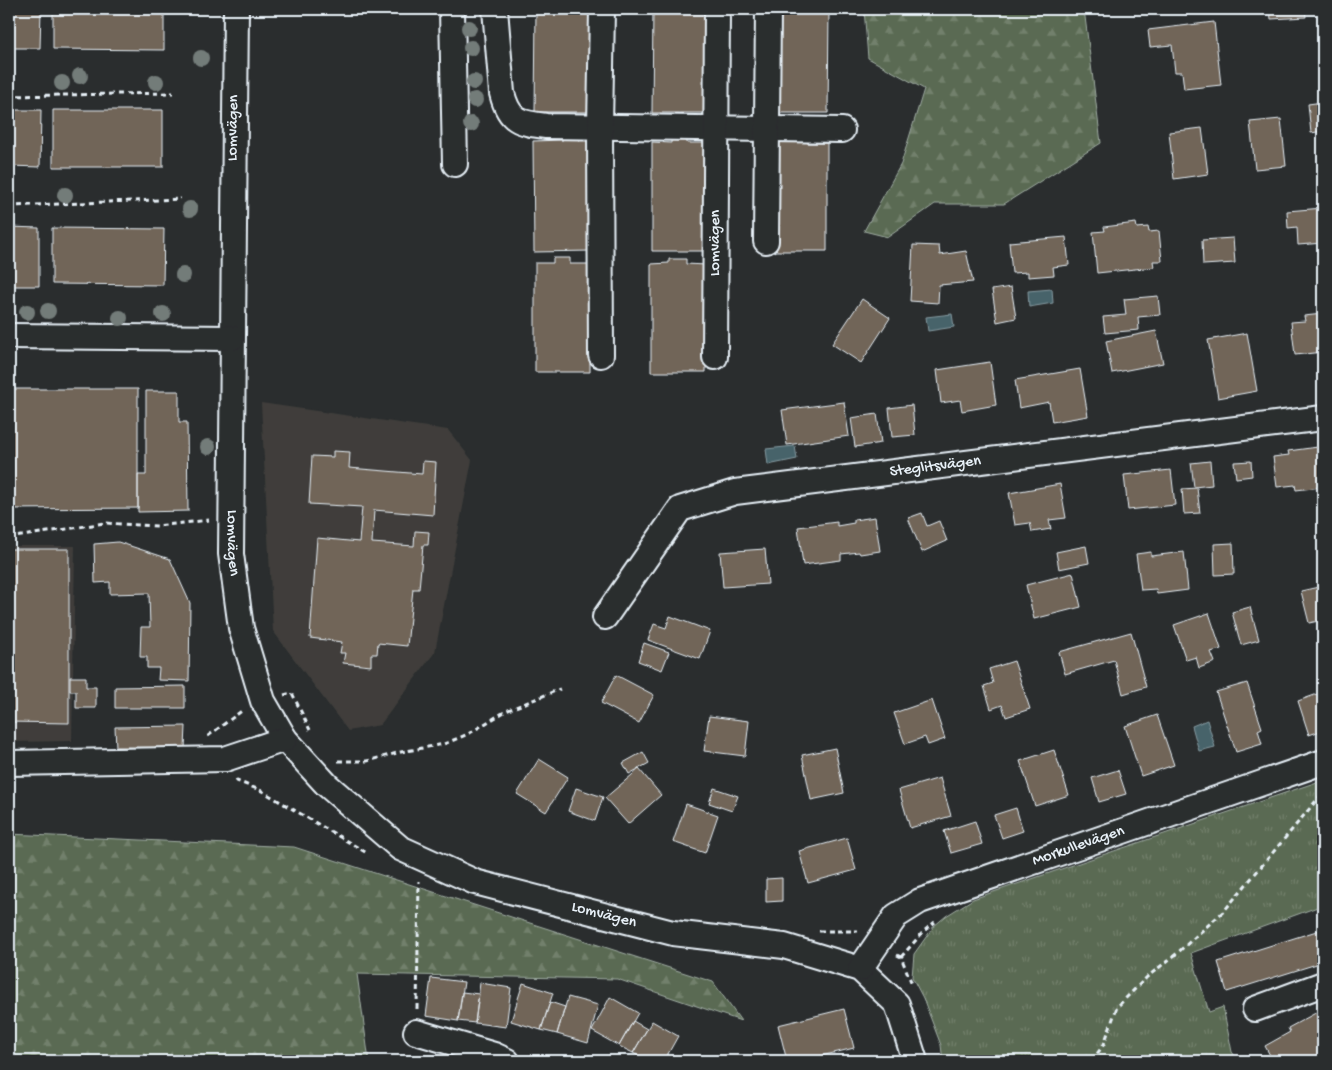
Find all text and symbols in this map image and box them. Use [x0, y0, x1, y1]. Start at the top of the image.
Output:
street label: Lomvägen [224, 94, 244, 161]
street label: Lomvägen [706, 209, 725, 276]
street label: Steglitsvägen [889, 452, 982, 482]
street label: Lomvägen [221, 510, 243, 578]
street label: Morkullevägen [1030, 822, 1127, 871]
street label: Lomvägen [569, 898, 639, 933]

